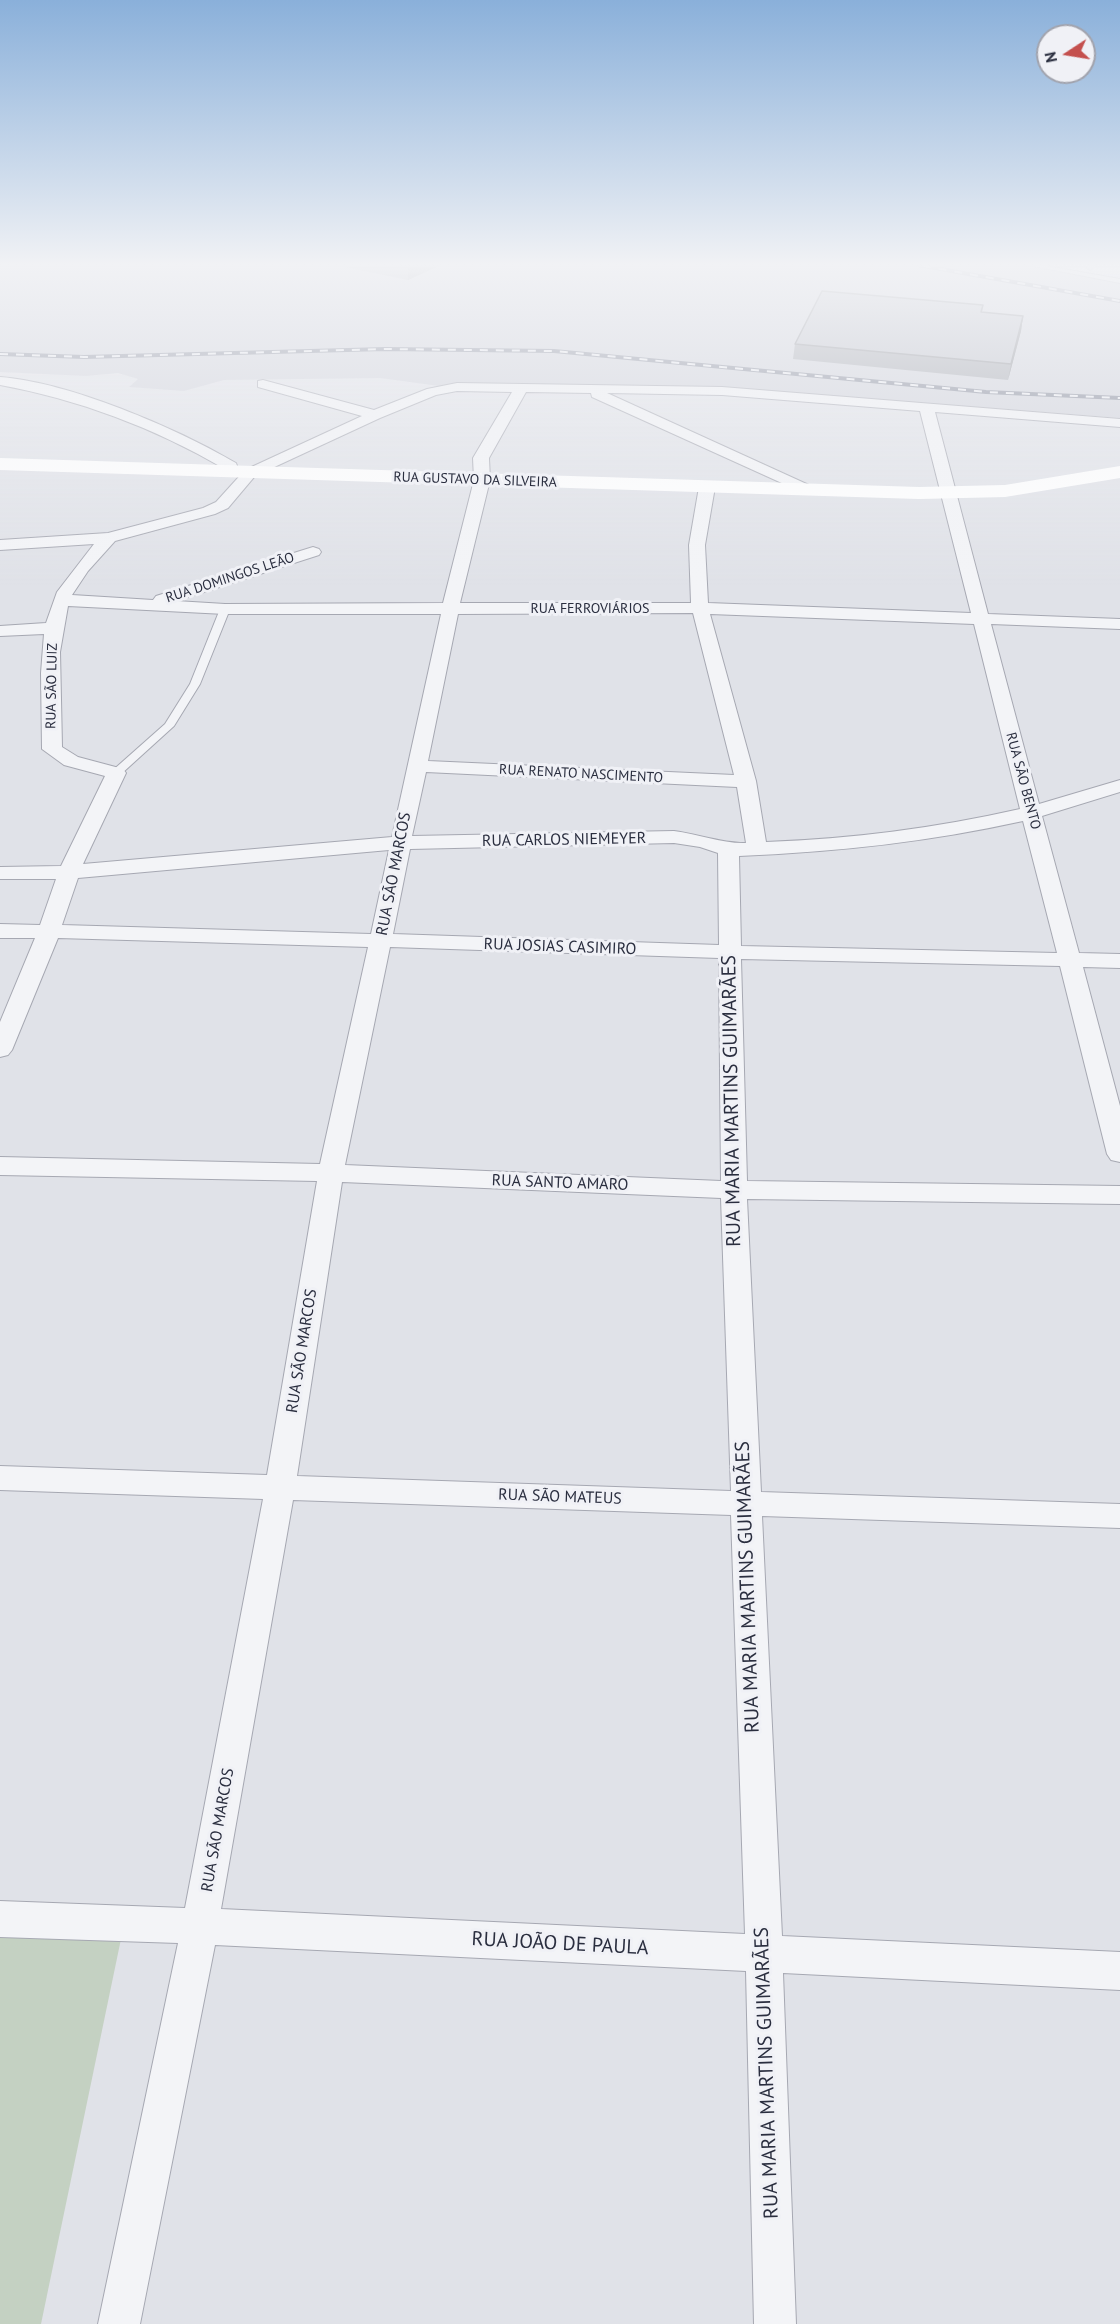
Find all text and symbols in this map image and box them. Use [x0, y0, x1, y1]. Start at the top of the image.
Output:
north arrow [1036, 24, 1096, 84]
text: N [1039, 50, 1061, 65]
street label: RUA GUSTAVO DA SILVEIRA [393, 469, 557, 491]
street label: RUA DOMINGOS LEÃO [164, 549, 296, 607]
street label: RUA FERROVIÁRIOS [530, 601, 650, 617]
street label: RUA SÃO LUIZ [43, 643, 61, 729]
street label: RUA SÃO BENTO [1002, 731, 1044, 831]
street label: RUA RENATO NASCIMENTO [499, 761, 663, 787]
street label: RUA SÃO MARCOS [373, 811, 415, 937]
street label: RUA CARLOS NIEMEYER [482, 829, 646, 851]
street label: RUA JOSIAS CASIMIRO [483, 935, 637, 959]
street label: RUA MARIA MARTINS GUIMARÃES [717, 955, 747, 1247]
street label: RUA SANTO AMARO [491, 1171, 629, 1195]
street label: RUA SÃO MARCOS [283, 1288, 321, 1414]
street label: RUA MARIA MARTINS GUIMARÃES [731, 1441, 765, 1733]
street label: RUA SÃO MATEUS [498, 1485, 622, 1509]
street label: RUA SÃO MARCOS [198, 1767, 238, 1893]
street label: RUA JOÃO DE PAULA [471, 1927, 649, 1961]
street label: RUA MARIA MARTINS GUIMARÃES [750, 1927, 784, 2219]

